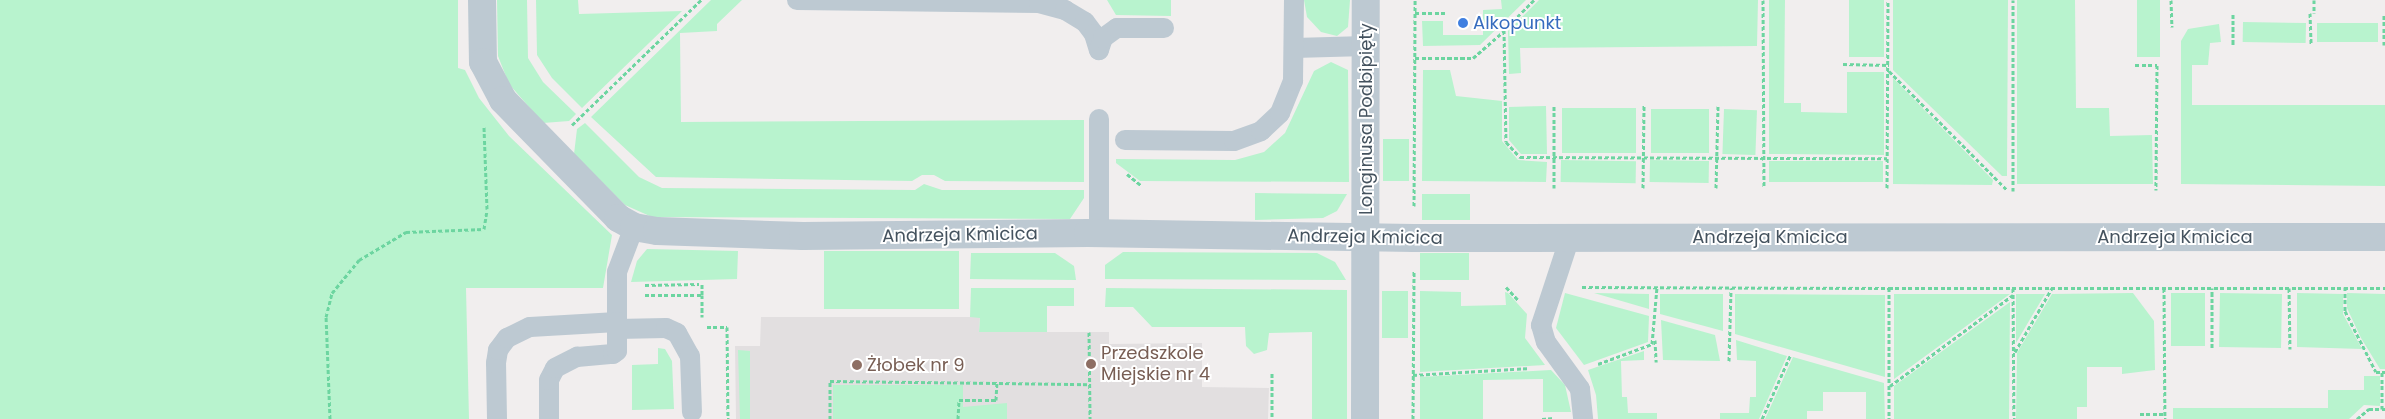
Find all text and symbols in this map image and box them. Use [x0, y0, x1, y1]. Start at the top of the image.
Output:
place label: Alkopunkt [1473, 12, 1561, 34]
marker: Alkopunkt [1457, 17, 1469, 29]
street label: Longinusa Podbipięty [1355, 23, 1377, 215]
street label: Andrzeja Kmicica [882, 223, 1038, 247]
street label: Andrzeja Kmicica [1287, 225, 1443, 249]
street label: Andrzeja Kmicica [1692, 226, 1848, 248]
street label: Andrzeja Kmicica [2097, 226, 2253, 248]
place label: Przedszkole Miejskie nr 4 [1101, 343, 1210, 386]
place label: Żłobek nr 9 [867, 354, 965, 376]
marker: Przedszkole Miejskie nr 4 [1085, 358, 1097, 370]
marker: Żłobek nr 9 [851, 359, 863, 371]

